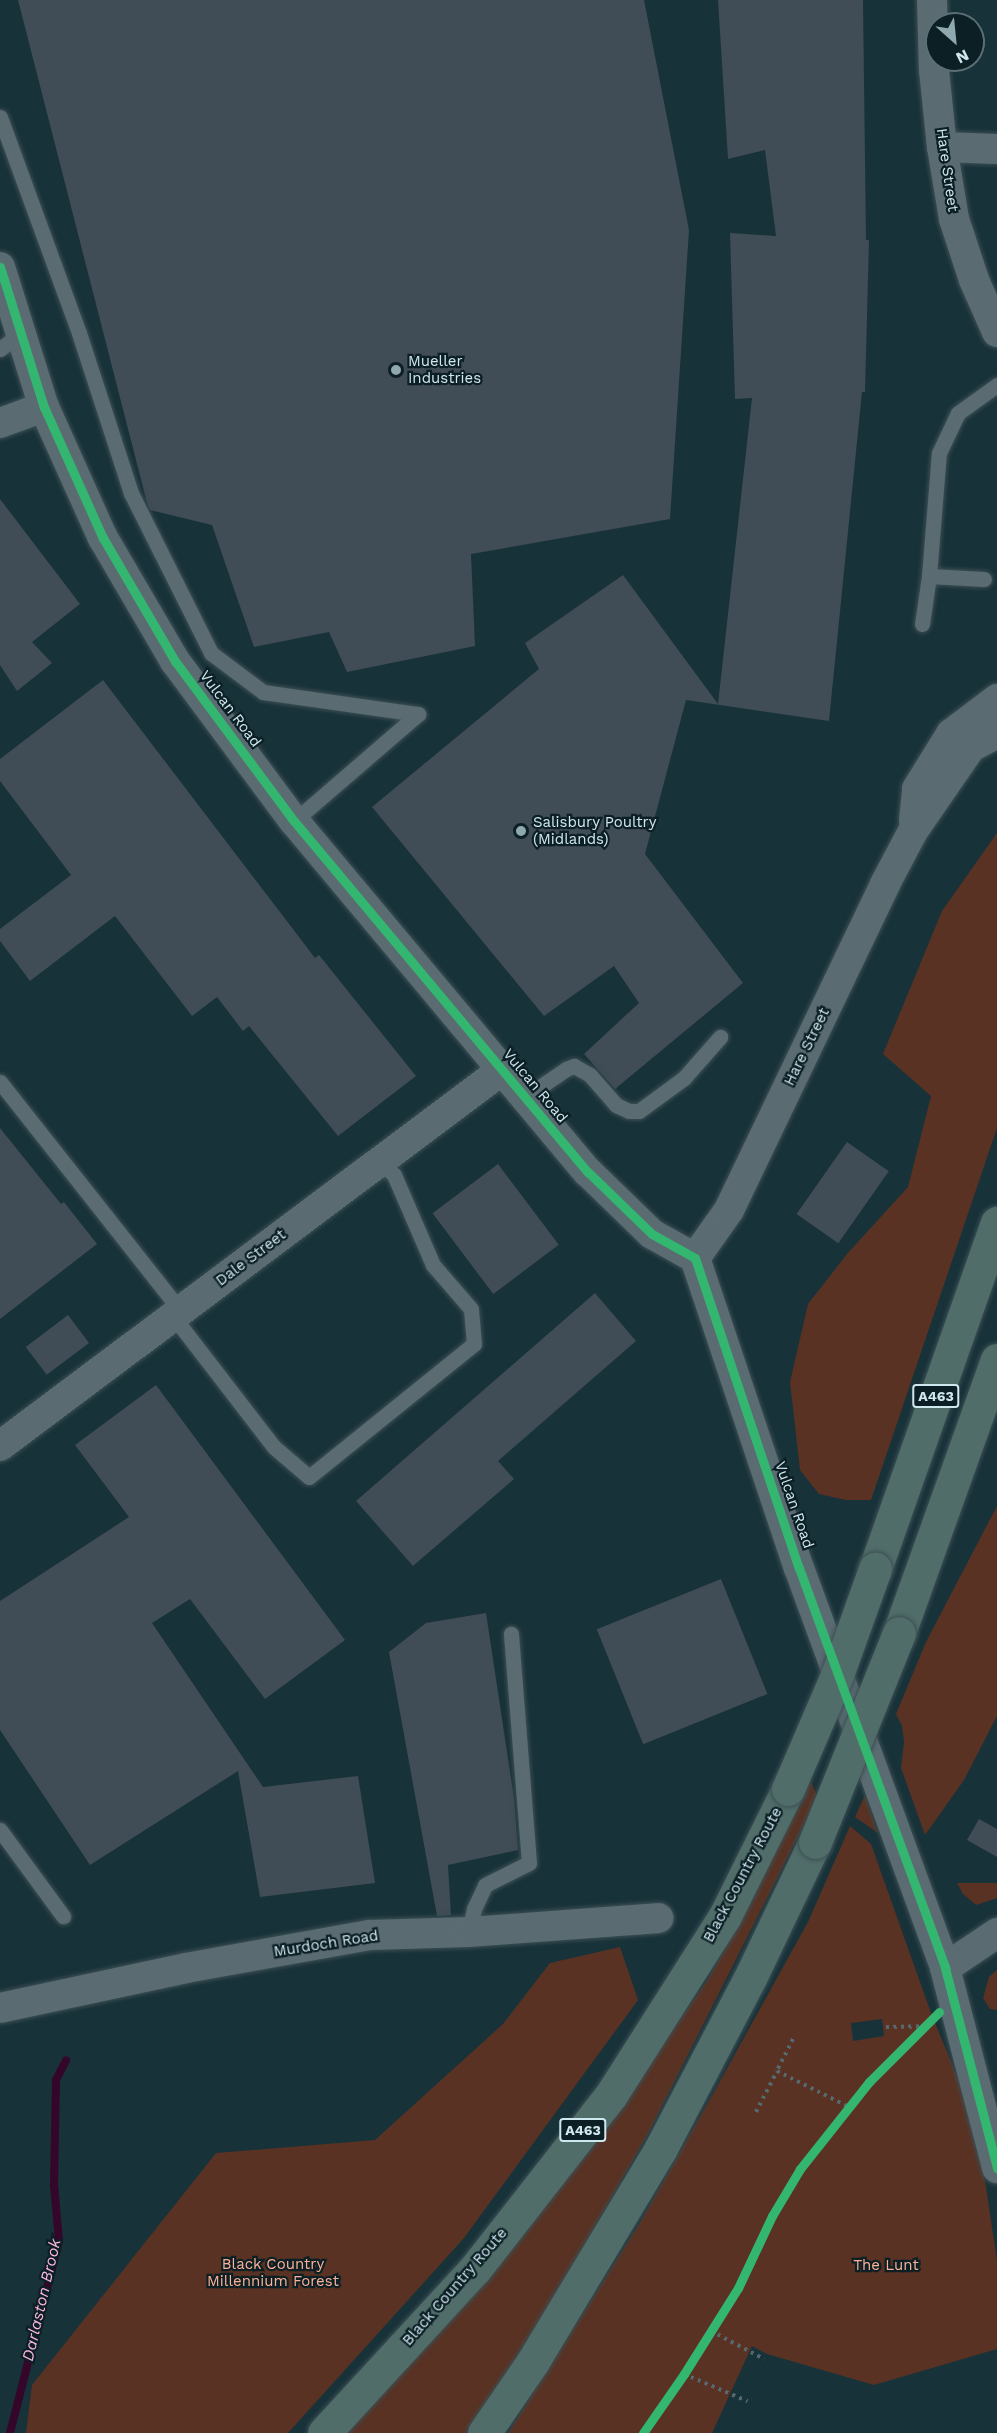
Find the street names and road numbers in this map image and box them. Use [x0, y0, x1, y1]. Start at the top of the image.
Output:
street label: Hare Street [932, 127, 962, 213]
street label: Vulcan Road [195, 667, 265, 751]
street label: Hare Street [780, 1005, 834, 1089]
street label: Vulcan Road [499, 1045, 571, 1127]
street label: Dale Street [213, 1226, 289, 1290]
road number: A463 [912, 1385, 960, 1407]
street label: Vulcan Road [771, 1459, 817, 1551]
street label: Black Country Route [700, 1804, 786, 1946]
street label: Murdoch Road [272, 1927, 380, 1961]
road number: A463 [559, 2119, 607, 2141]
street label: Black Country Route [399, 2224, 511, 2350]

